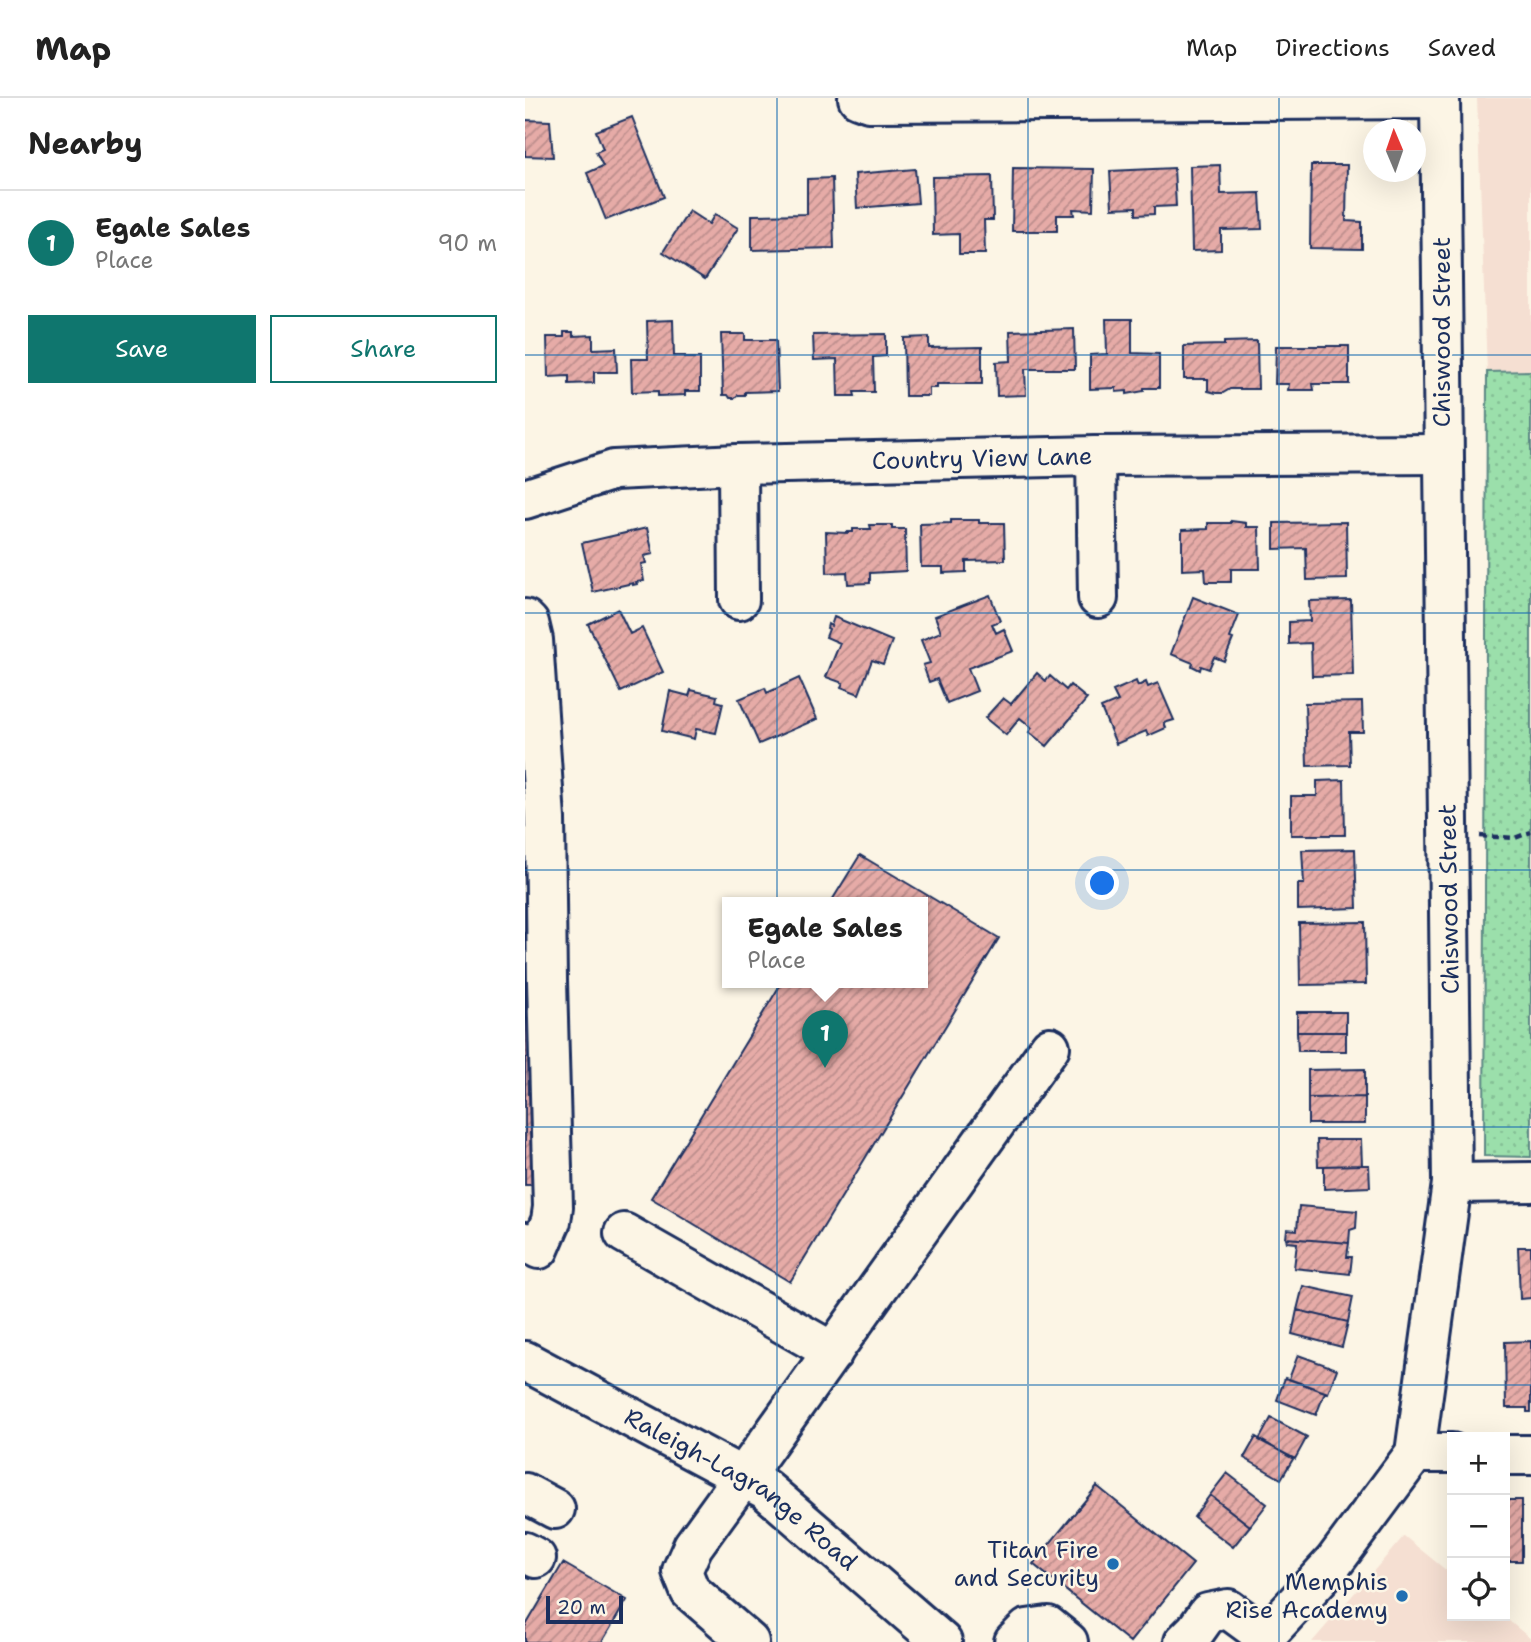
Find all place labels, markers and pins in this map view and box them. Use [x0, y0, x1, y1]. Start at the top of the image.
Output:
pin: 1 [802, 1010, 848, 1068]
place label: Titan Fire and Security [954, 1534, 1099, 1594]
marker: Titan Fire and Security [1105, 1556, 1121, 1572]
place label: Memphis Rise Academy [1225, 1566, 1388, 1626]
marker: Memphis Rise Academy [1394, 1588, 1410, 1604]

